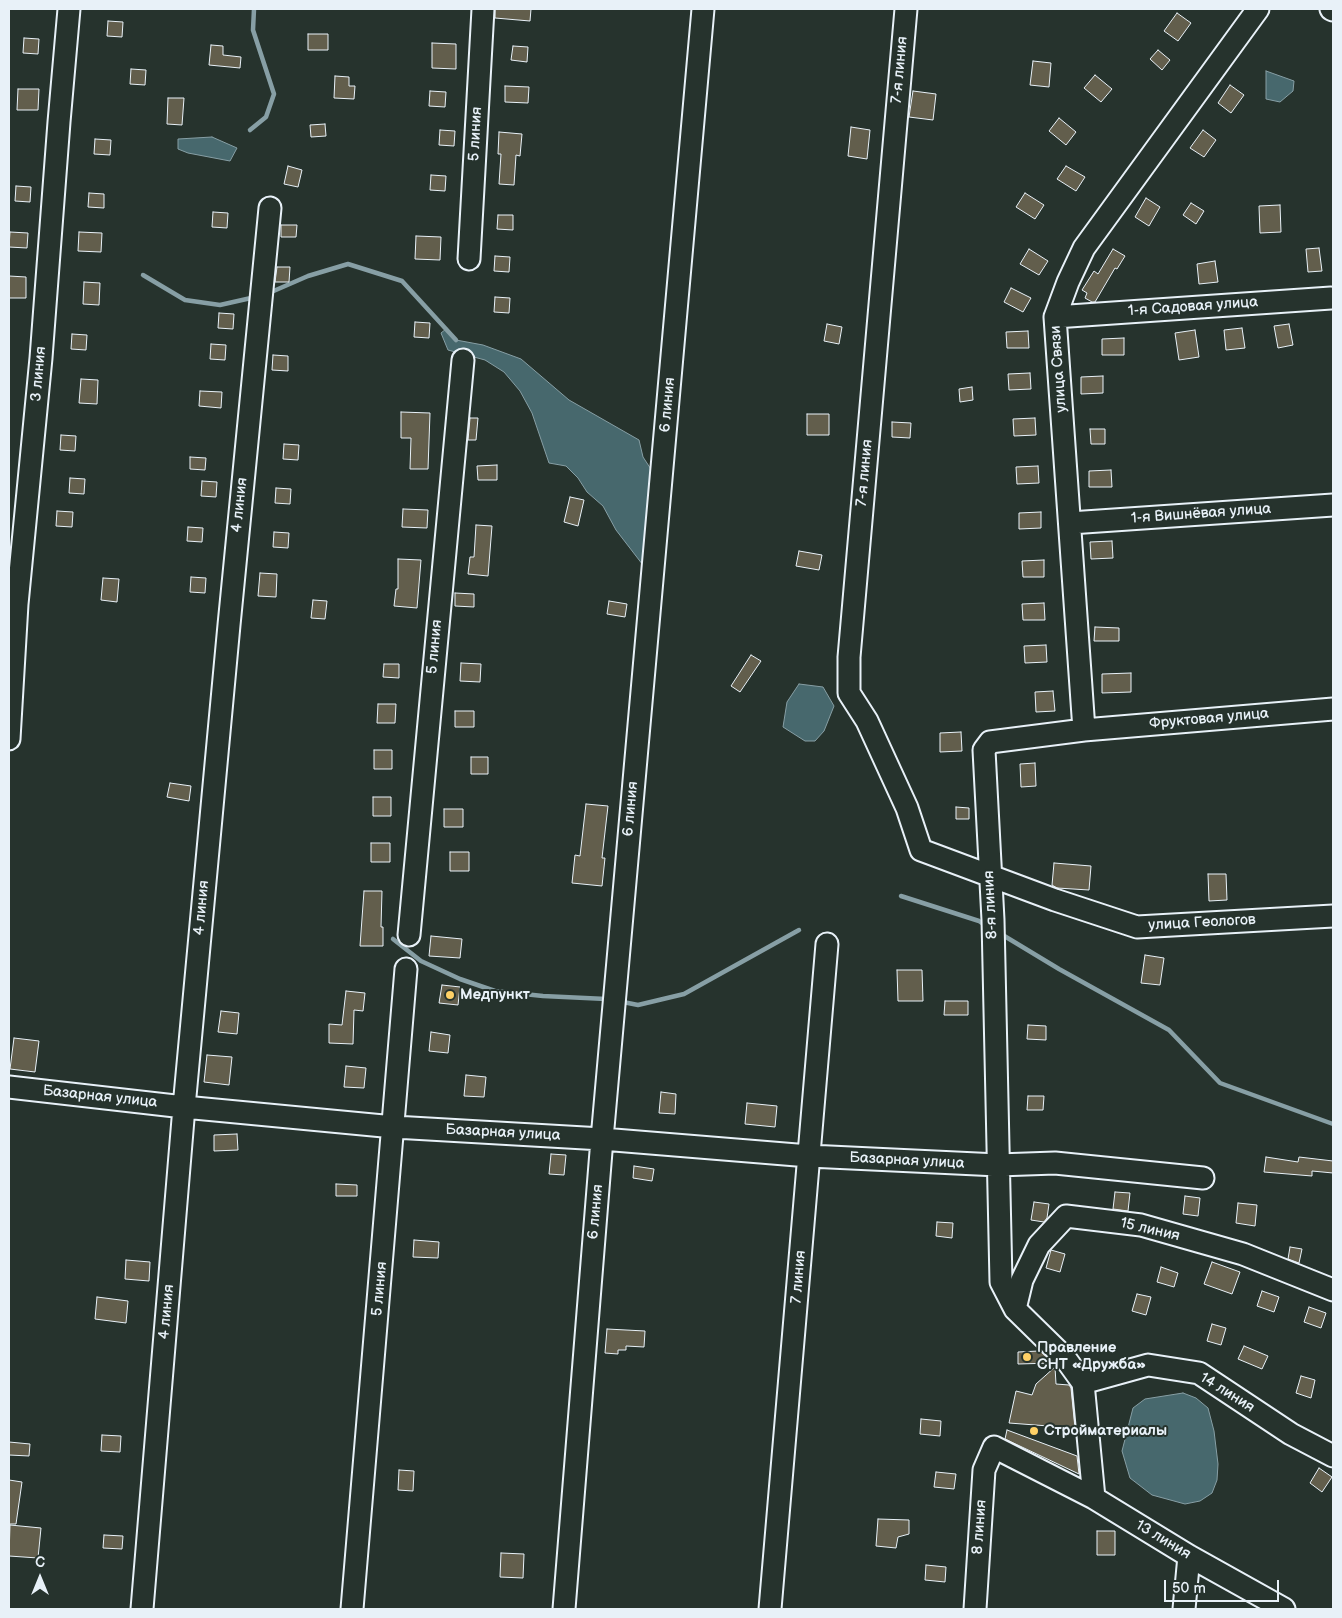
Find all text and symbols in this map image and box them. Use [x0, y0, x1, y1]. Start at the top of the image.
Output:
street label: 7-я линия [888, 36, 912, 104]
street label: 5 линия [466, 106, 486, 162]
street label: 1-я Садовая улица [1127, 293, 1259, 321]
street label: улица Связи [1047, 325, 1071, 413]
street label: 3 линия [28, 346, 50, 402]
street label: 6 линия [657, 377, 679, 433]
street label: 7-я линия [853, 439, 877, 507]
street label: 4 линия [228, 477, 252, 533]
street label: 1-я Вишнёвая улица [1130, 500, 1272, 528]
street label: 5 линия [424, 619, 446, 675]
street label: Фруктовая улица [1148, 705, 1270, 733]
street label: 6 линия [620, 781, 642, 837]
street label: 8-я линия [980, 870, 1002, 940]
street label: 4 линия [191, 880, 213, 936]
street label: улица Геологов [1148, 911, 1256, 935]
place label: Медпункт [460, 986, 530, 1004]
marker: Медпункт [444, 989, 456, 1001]
street label: Базарная улица [42, 1082, 158, 1112]
street label: Базарная улица [445, 1121, 561, 1145]
street label: Базарная улица [849, 1149, 965, 1173]
street label: 6 линия [585, 1184, 607, 1240]
street label: 15 линия [1118, 1214, 1182, 1246]
street label: 7 линия [788, 1250, 810, 1304]
street label: 5 линия [369, 1261, 391, 1317]
street label: 4 линия [156, 1284, 178, 1340]
place label: Правление СНТ «Дружба» [1037, 1339, 1146, 1374]
marker: Правление СНТ «Дружба» [1021, 1351, 1033, 1363]
street label: 14 линия [1196, 1369, 1258, 1417]
place label: Стройматериалы [1044, 1422, 1167, 1440]
marker: Стройматериалы [1028, 1425, 1040, 1437]
street label: 8 линия [969, 1499, 991, 1555]
street label: 13 линия [1132, 1517, 1194, 1563]
north arrow [15, 1553, 65, 1603]
text: С [35, 1554, 45, 1571]
scale bar [1167, 1570, 1282, 1602]
text: 50 m [1172, 1579, 1206, 1598]

